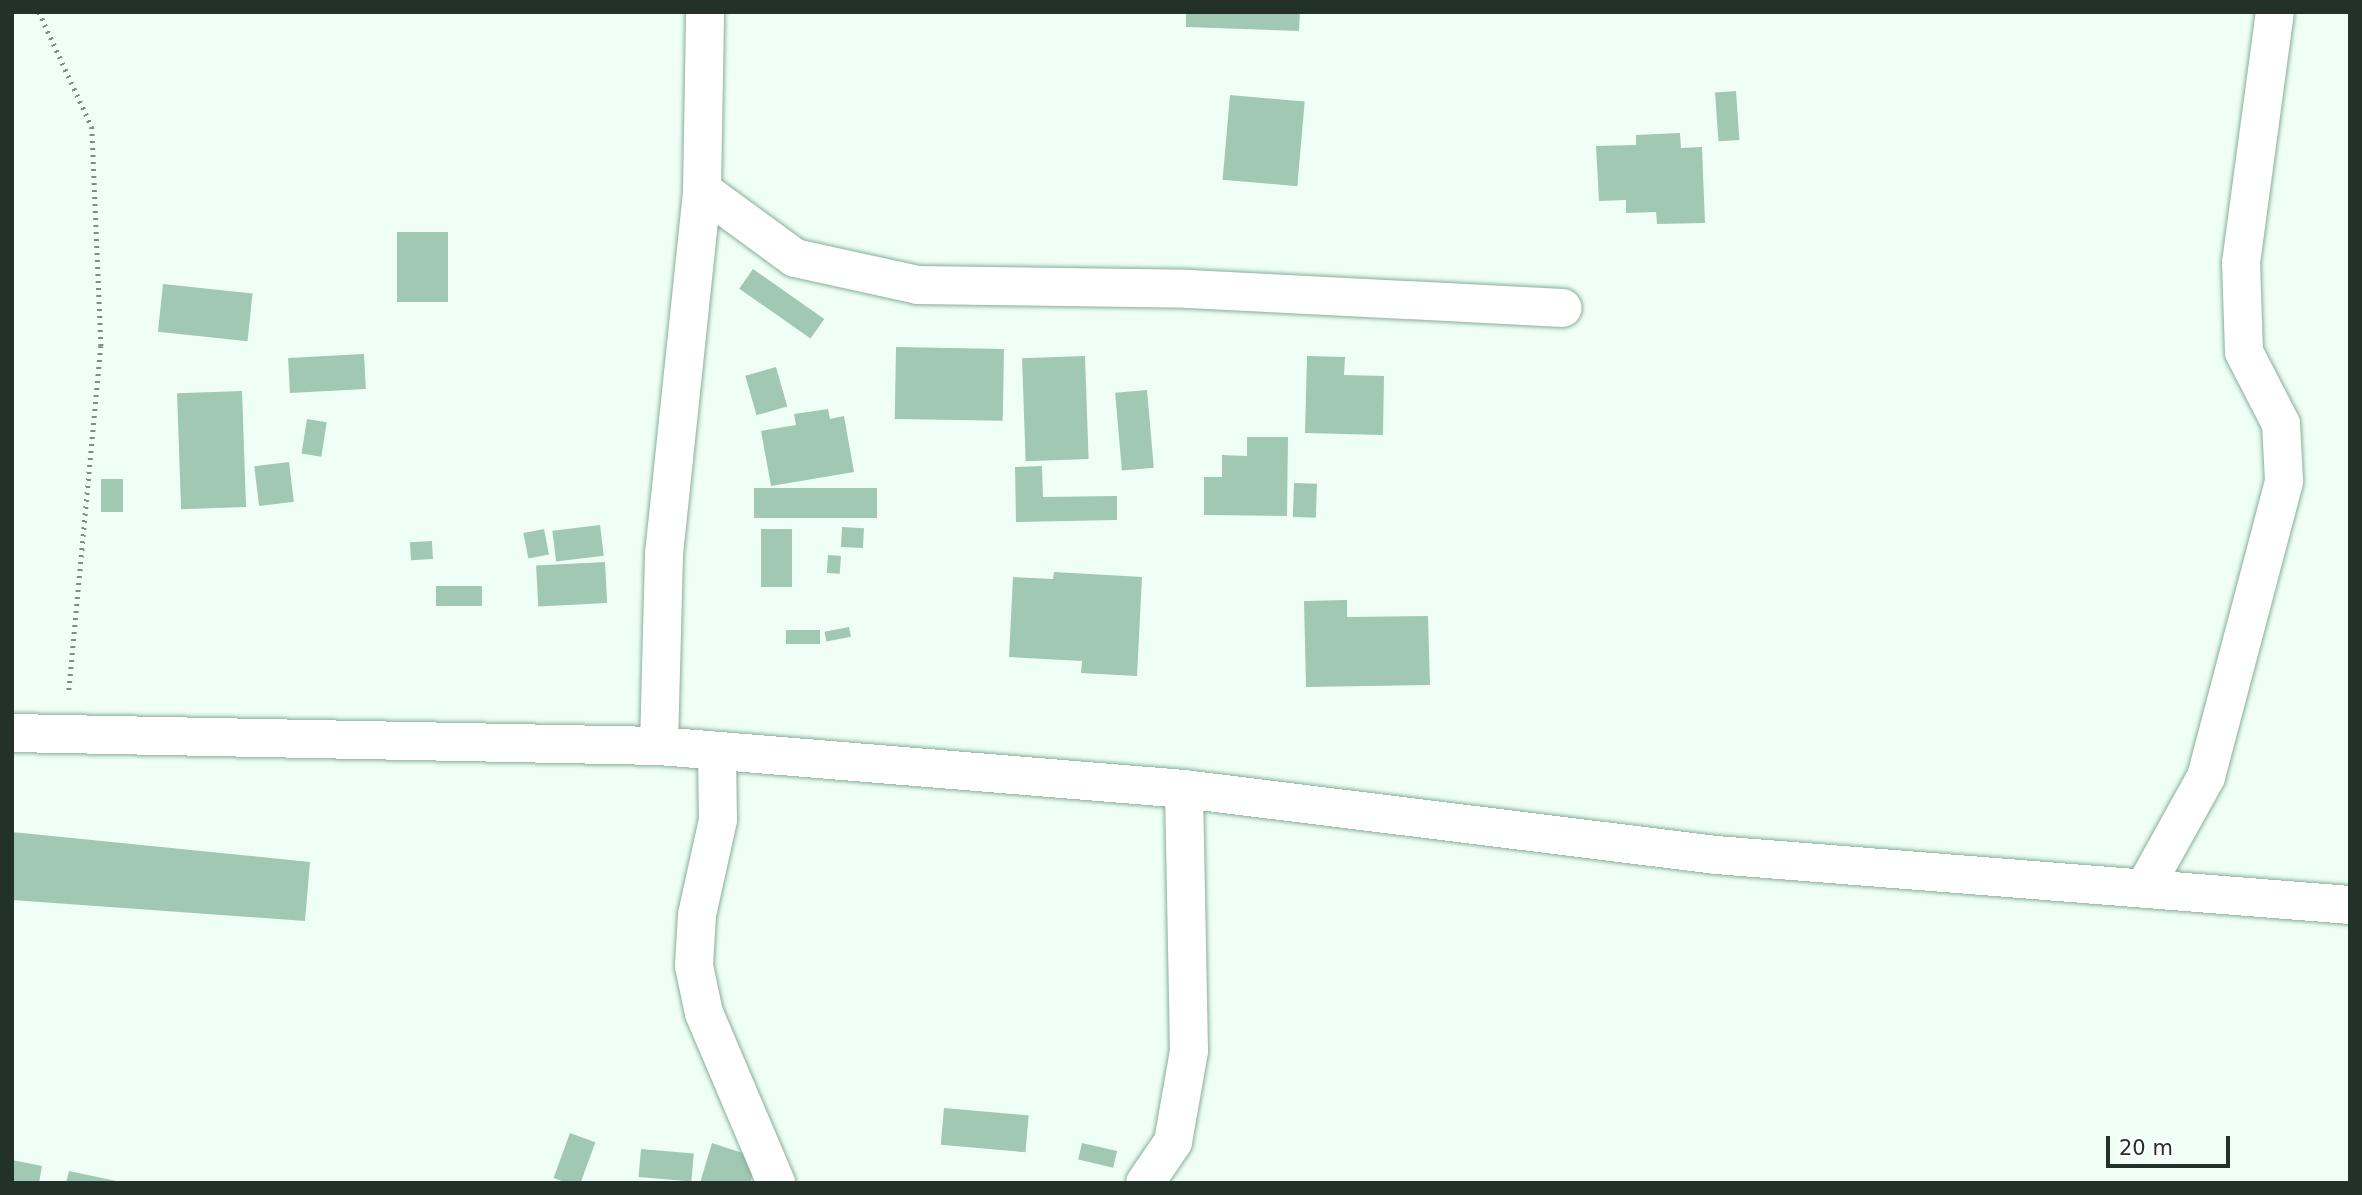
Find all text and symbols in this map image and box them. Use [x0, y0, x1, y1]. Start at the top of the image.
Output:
scale bar [2110, 1122, 2234, 1166]
text: 20 m [2119, 1136, 2173, 1160]

